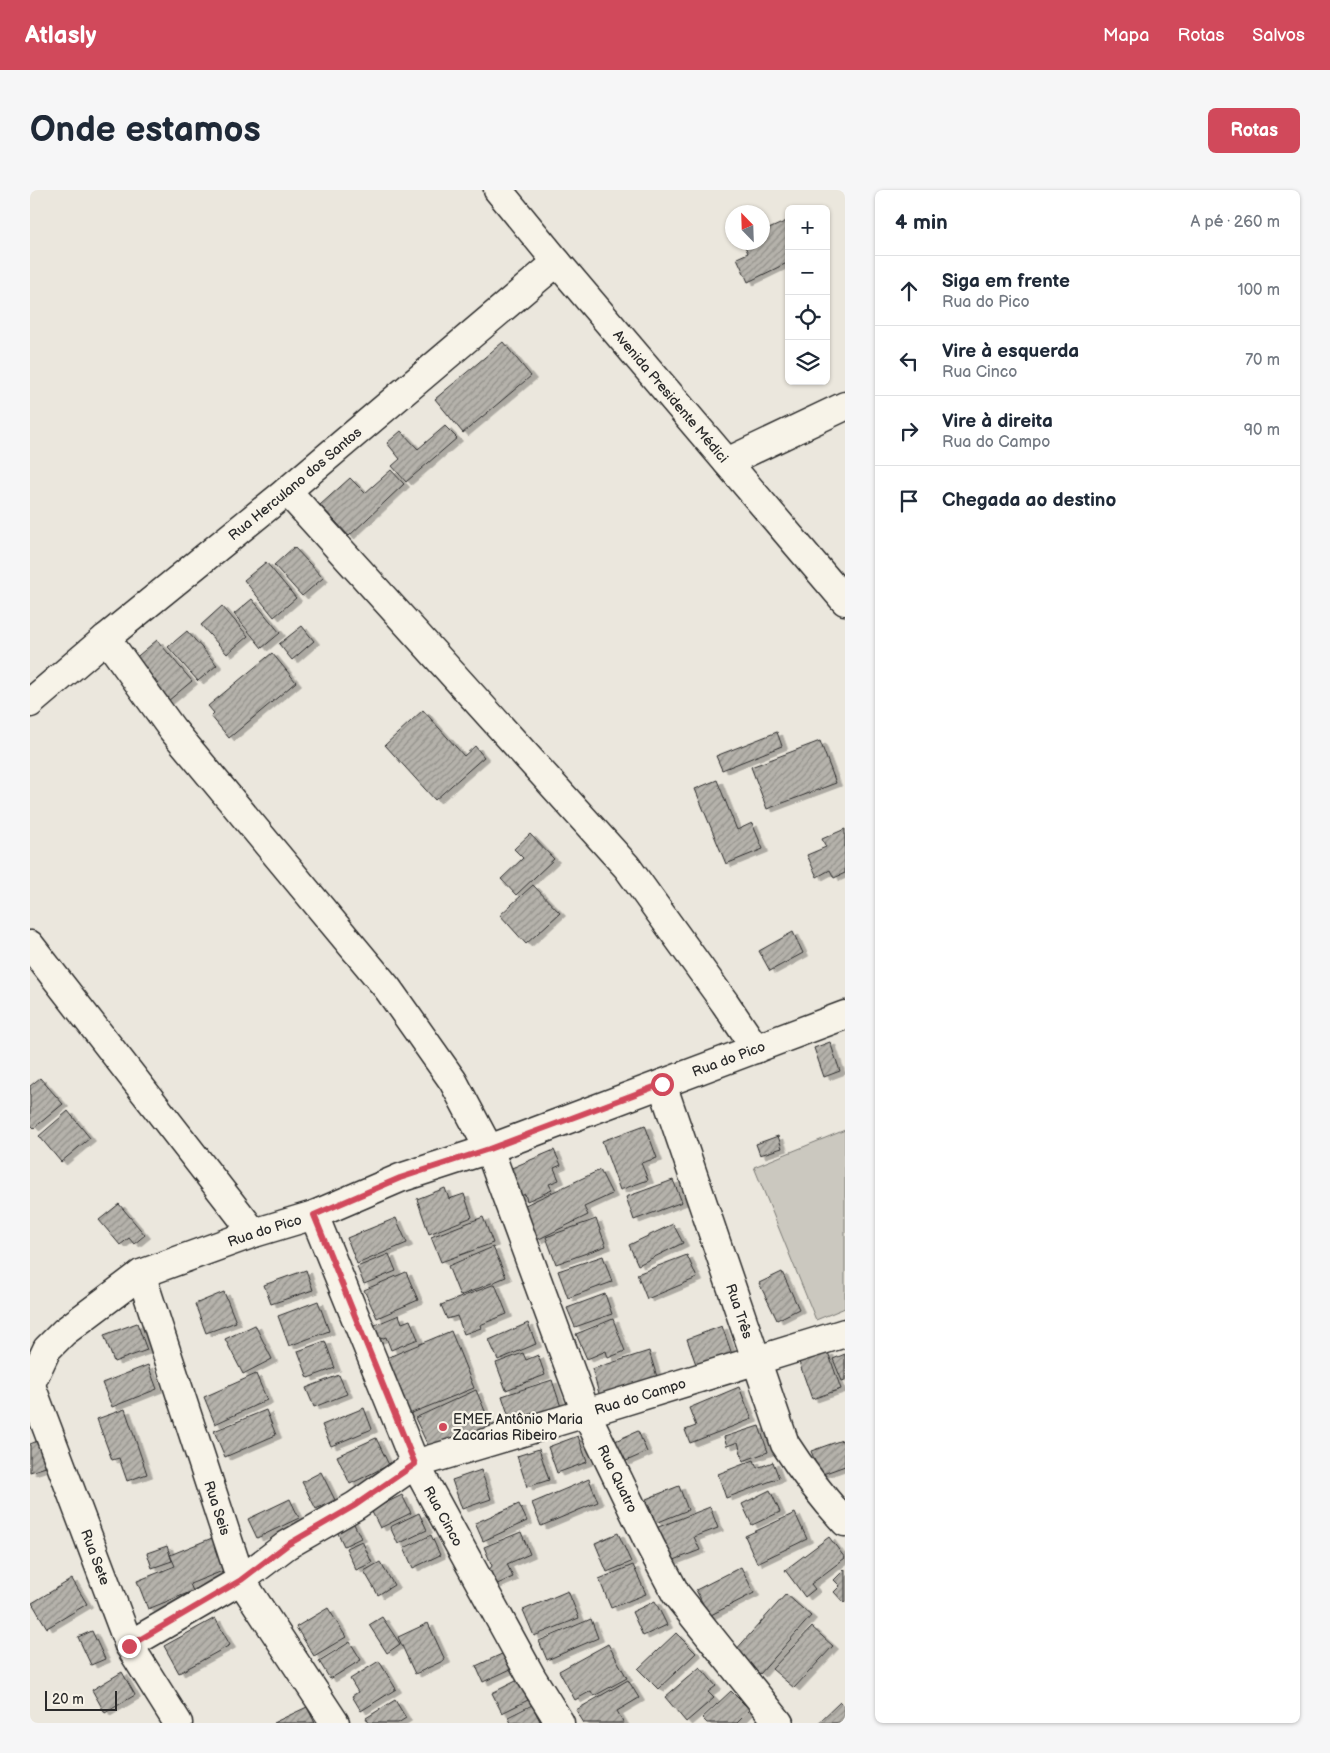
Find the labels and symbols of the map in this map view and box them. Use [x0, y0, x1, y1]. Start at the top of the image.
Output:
north arrow [725, 205, 770, 250]
street label: Avenida Presidente Médici [610, 326, 732, 466]
street label: Rua Herculano dos Santos [225, 423, 365, 544]
street label: Rua do Pico [690, 1037, 767, 1080]
route start [651, 1073, 674, 1096]
street label: Rua do Pico [225, 1211, 304, 1250]
street label: Rua Três [722, 1281, 757, 1341]
street label: Rua do Campo [592, 1374, 688, 1418]
place label: EMEF Antônio Maria Zacarias Ribeiro [452, 1411, 583, 1444]
marker: EMEF Antônio Maria Zacarias Ribeiro [437, 1421, 449, 1433]
street label: Rua Quatro [594, 1442, 641, 1515]
street label: Rua Seis [201, 1478, 234, 1537]
street label: Rua Cinco [420, 1483, 467, 1549]
street label: Rua Sete [78, 1527, 114, 1587]
route end [118, 1635, 141, 1658]
scale bar [45, 1688, 118, 1711]

